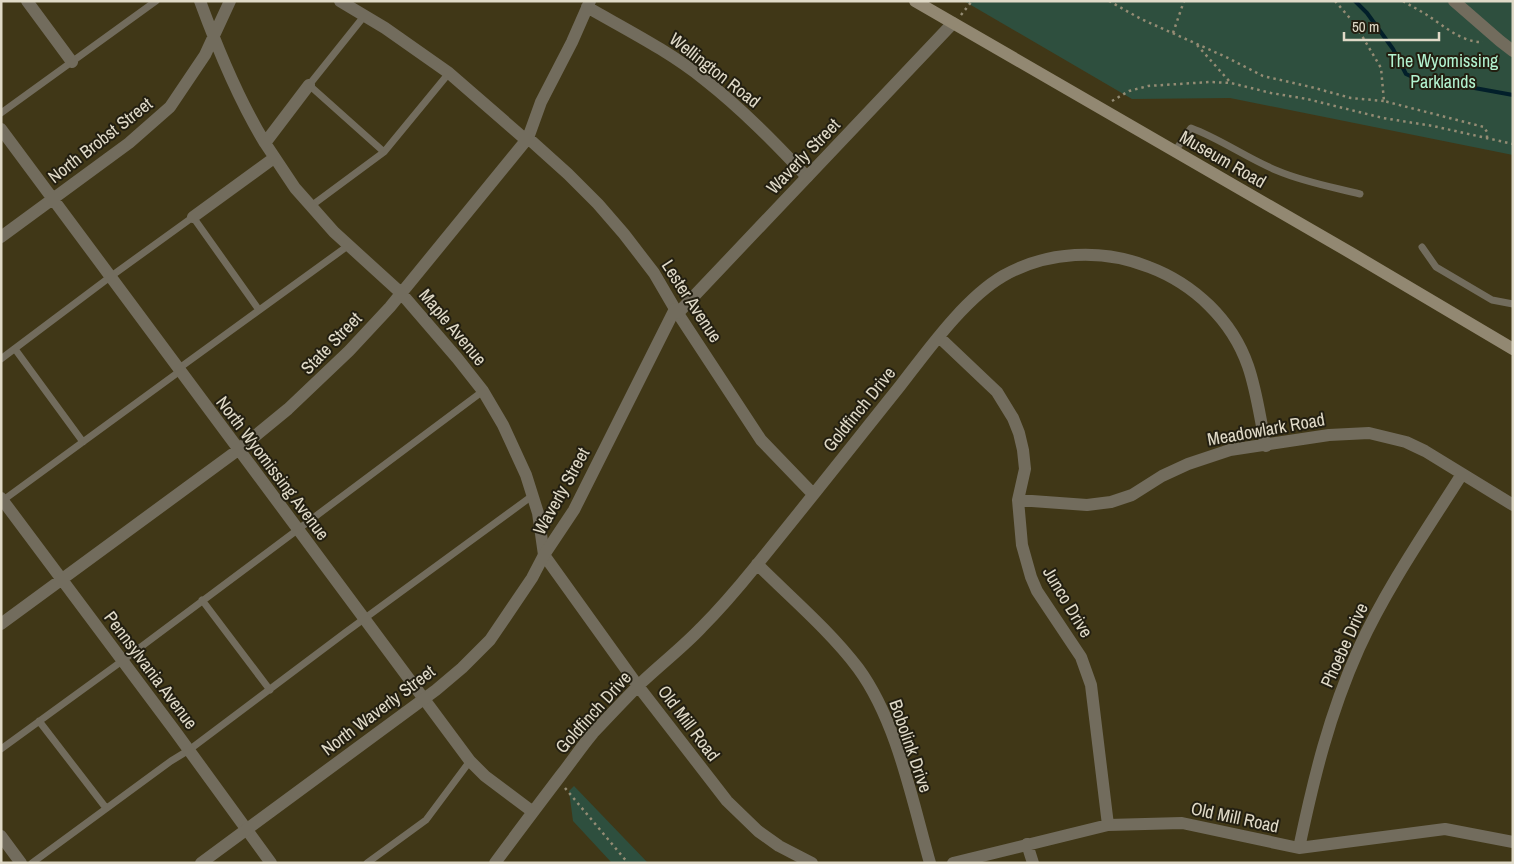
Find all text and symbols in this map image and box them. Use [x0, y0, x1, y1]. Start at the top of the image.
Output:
scale bar [1344, 10, 1439, 42]
text: 50 m [1352, 16, 1379, 37]
street label: Wellington Road [664, 27, 766, 113]
park label: The Wyomissing Parklands [1388, 48, 1499, 94]
street label: North Brobst Street [43, 91, 157, 189]
street label: Waverly Street [761, 113, 845, 199]
street label: Museum Road [1175, 124, 1271, 194]
street label: Lester Avenue [656, 255, 728, 347]
street label: Maple Avenue [413, 283, 493, 371]
street label: State Street [295, 306, 367, 380]
street label: Goldfinch Drive [817, 361, 901, 457]
street label: North Wyomissing Avenue [211, 391, 335, 545]
street label: Meadowlark Road [1205, 406, 1327, 452]
street label: Waverly Street [527, 443, 595, 539]
street label: Junco Drive [1037, 562, 1099, 642]
street label: Phoebe Drive [1314, 599, 1374, 691]
street label: Pennsylvania Avenue [98, 606, 204, 734]
street label: North Waverly Street [316, 659, 440, 761]
street label: Goldfinch Drive [549, 666, 637, 758]
street label: Old Mill Road [652, 680, 726, 766]
street label: Bobolink Drive [883, 696, 939, 796]
street label: Old Mill Road [1189, 795, 1281, 839]

